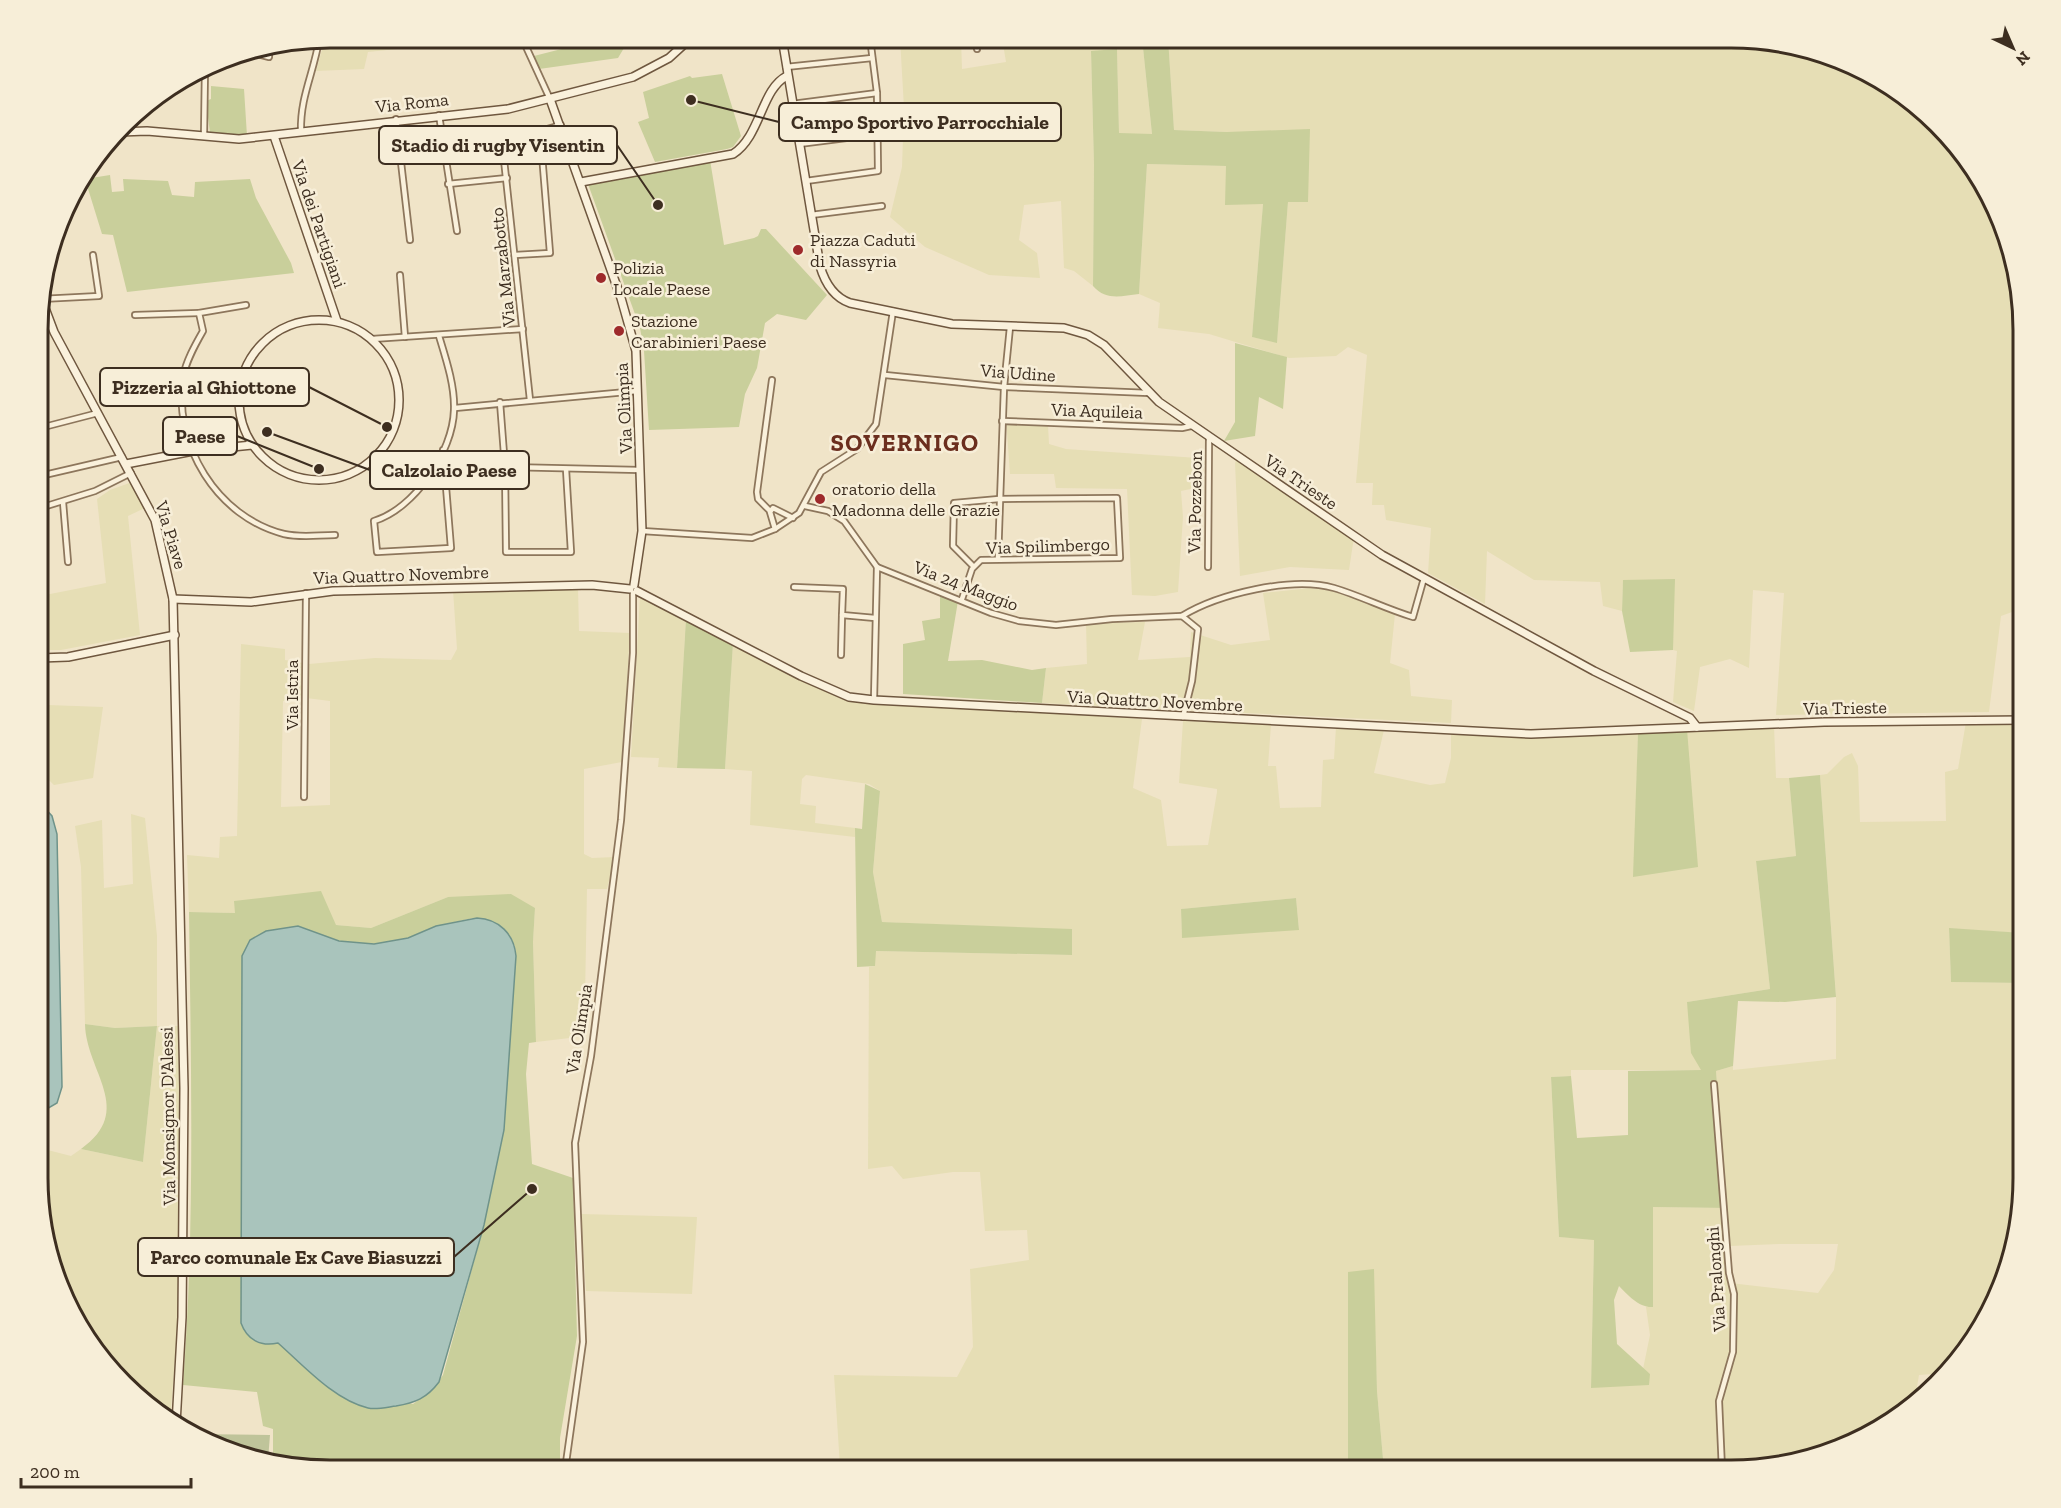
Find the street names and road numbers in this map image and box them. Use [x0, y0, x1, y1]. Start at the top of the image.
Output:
street label: Via Roma [373, 88, 450, 118]
street label: Via dei Partigiani [287, 156, 351, 291]
street label: Via Marzabotto [486, 206, 520, 329]
street label: Via Udine [979, 359, 1056, 387]
street label: Via Olimpia [611, 362, 637, 455]
street label: Via Aquileia [1050, 398, 1144, 424]
street label: Via Trieste [1259, 449, 1342, 515]
street label: Via Pozzebon [1183, 450, 1207, 554]
street label: Via Piave [150, 497, 192, 572]
street label: Via Spilimbergo [985, 533, 1110, 559]
street label: Via 24 Maggio [910, 556, 1022, 616]
street label: Via Quattro Novembre [312, 561, 489, 589]
street label: Via Istria [281, 659, 303, 731]
street label: Via Quattro Novembre [1066, 685, 1243, 717]
street label: Via Trieste [1802, 696, 1887, 720]
street label: Via Olimpia [561, 982, 597, 1077]
street label: Via Monsignor D'Alessi [155, 1027, 181, 1206]
street label: Via Pralonghi [1701, 1226, 1731, 1333]

